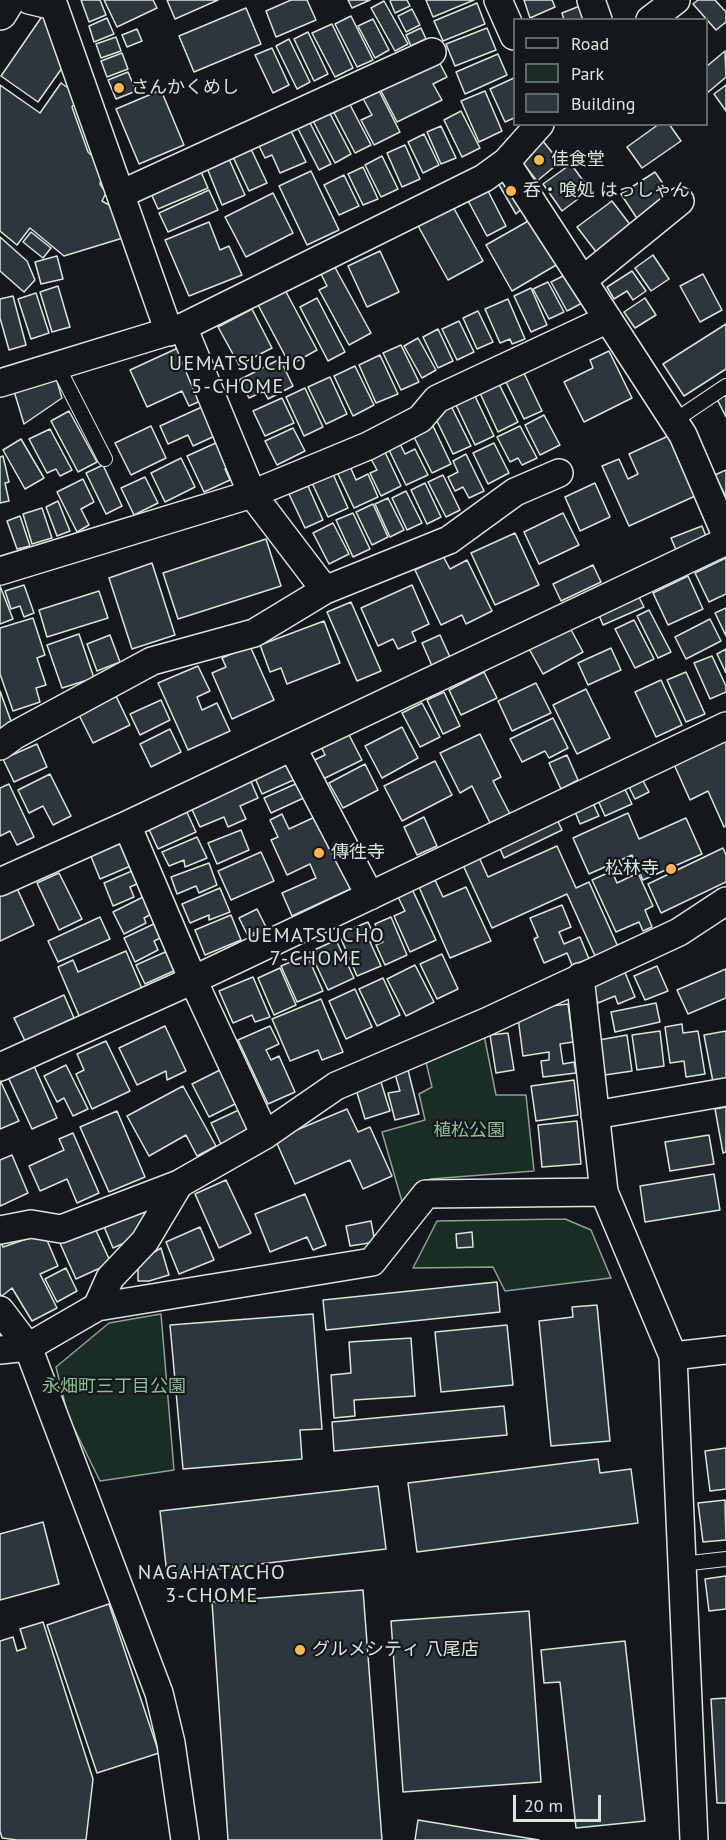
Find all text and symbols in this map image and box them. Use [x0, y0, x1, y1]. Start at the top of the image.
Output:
legend [513, 18, 708, 126]
text: Road [571, 32, 609, 55]
text: Park [571, 62, 604, 85]
place label: さんかくめし [131, 77, 239, 99]
marker: さんかくめし [112, 81, 126, 95]
text: Building [571, 92, 635, 115]
place label: 佳食堂 [551, 149, 605, 171]
marker: 佳食堂 [532, 153, 546, 167]
place label: 呑・喰処 はっしゃん [523, 180, 690, 202]
marker: 呑・喰処 はっしゃん [504, 184, 518, 198]
district label: UEMATSUCHO 5-CHOME [169, 352, 307, 399]
place label: 傳徃寺 [331, 842, 385, 864]
marker: 傳徃寺 [312, 846, 326, 860]
place label: 松林寺 [605, 858, 659, 880]
marker: 松林寺 [664, 862, 678, 876]
district label: UEMATSUCHO 7-CHOME [247, 924, 385, 971]
park label: 植松公園 [433, 1120, 505, 1142]
park label: 永畑町三丁目公園 [42, 1376, 186, 1398]
district label: NAGAHATACHO 3-CHOME [138, 1561, 286, 1608]
place label: グルメシティ 八尾店 [312, 1639, 479, 1661]
marker: グルメシティ 八尾店 [293, 1643, 307, 1657]
scale bar [516, 1783, 604, 1821]
text: 20 m [524, 1794, 563, 1817]

